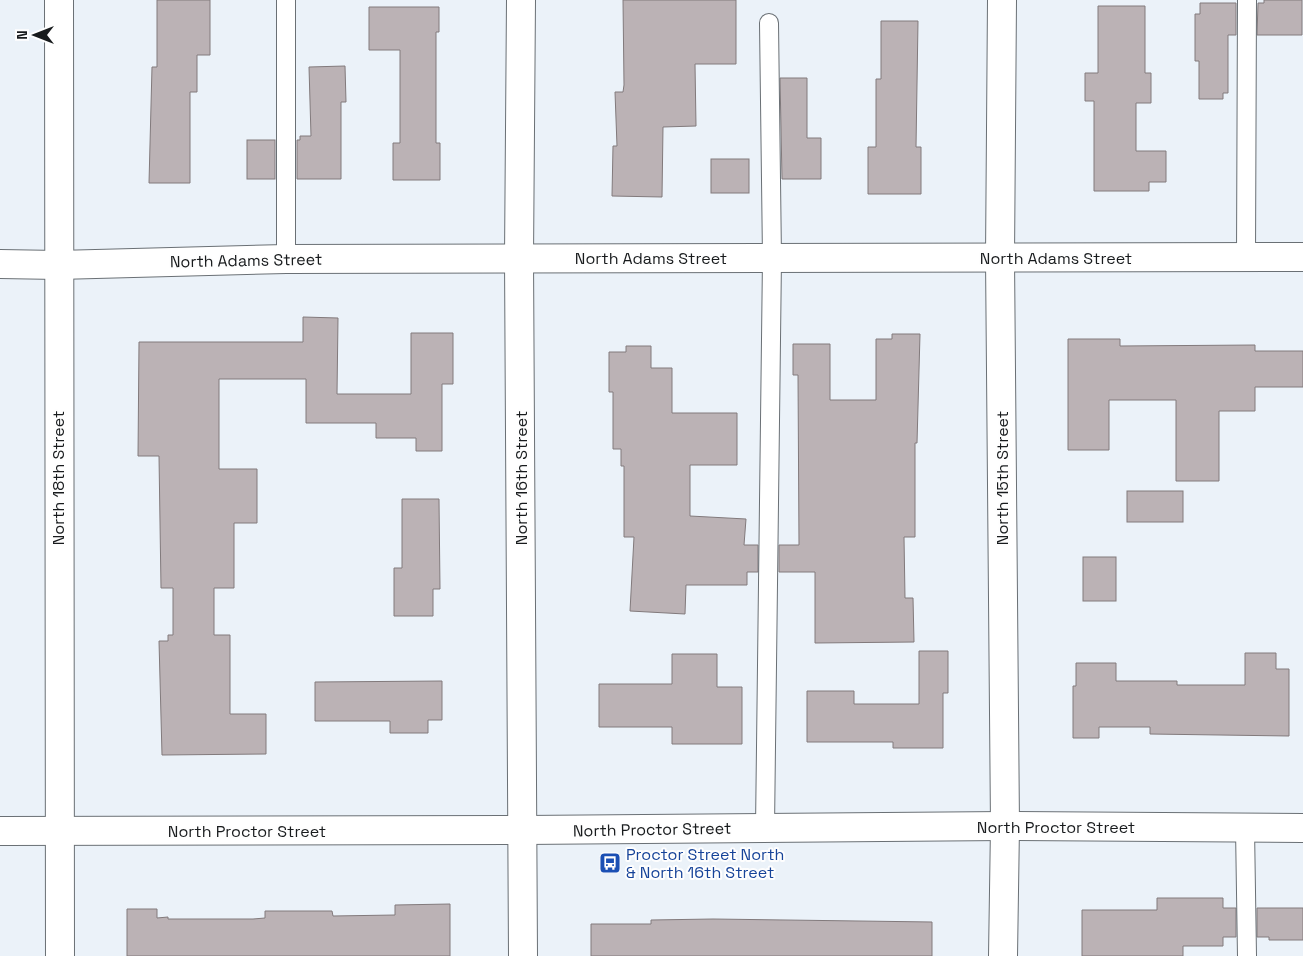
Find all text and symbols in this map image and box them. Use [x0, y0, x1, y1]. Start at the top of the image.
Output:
north arrow [10, 10, 60, 60]
text: N [13, 30, 31, 40]
street label: North Adams Street [575, 248, 727, 269]
street label: North Adams Street [980, 248, 1132, 269]
street label: North Adams Street [170, 249, 322, 272]
street label: North 18th Street [48, 411, 69, 545]
street label: North 16th Street [511, 411, 532, 545]
street label: North 15th Street [992, 411, 1013, 545]
street label: North Proctor Street [977, 817, 1135, 838]
street label: North Proctor Street [573, 818, 731, 841]
street label: North Proctor Street [168, 821, 326, 842]
place label: Proctor Street North & North 16th Street [626, 844, 784, 883]
bus stop icon: Proctor Street North & North 16th Street [598, 851, 622, 875]

